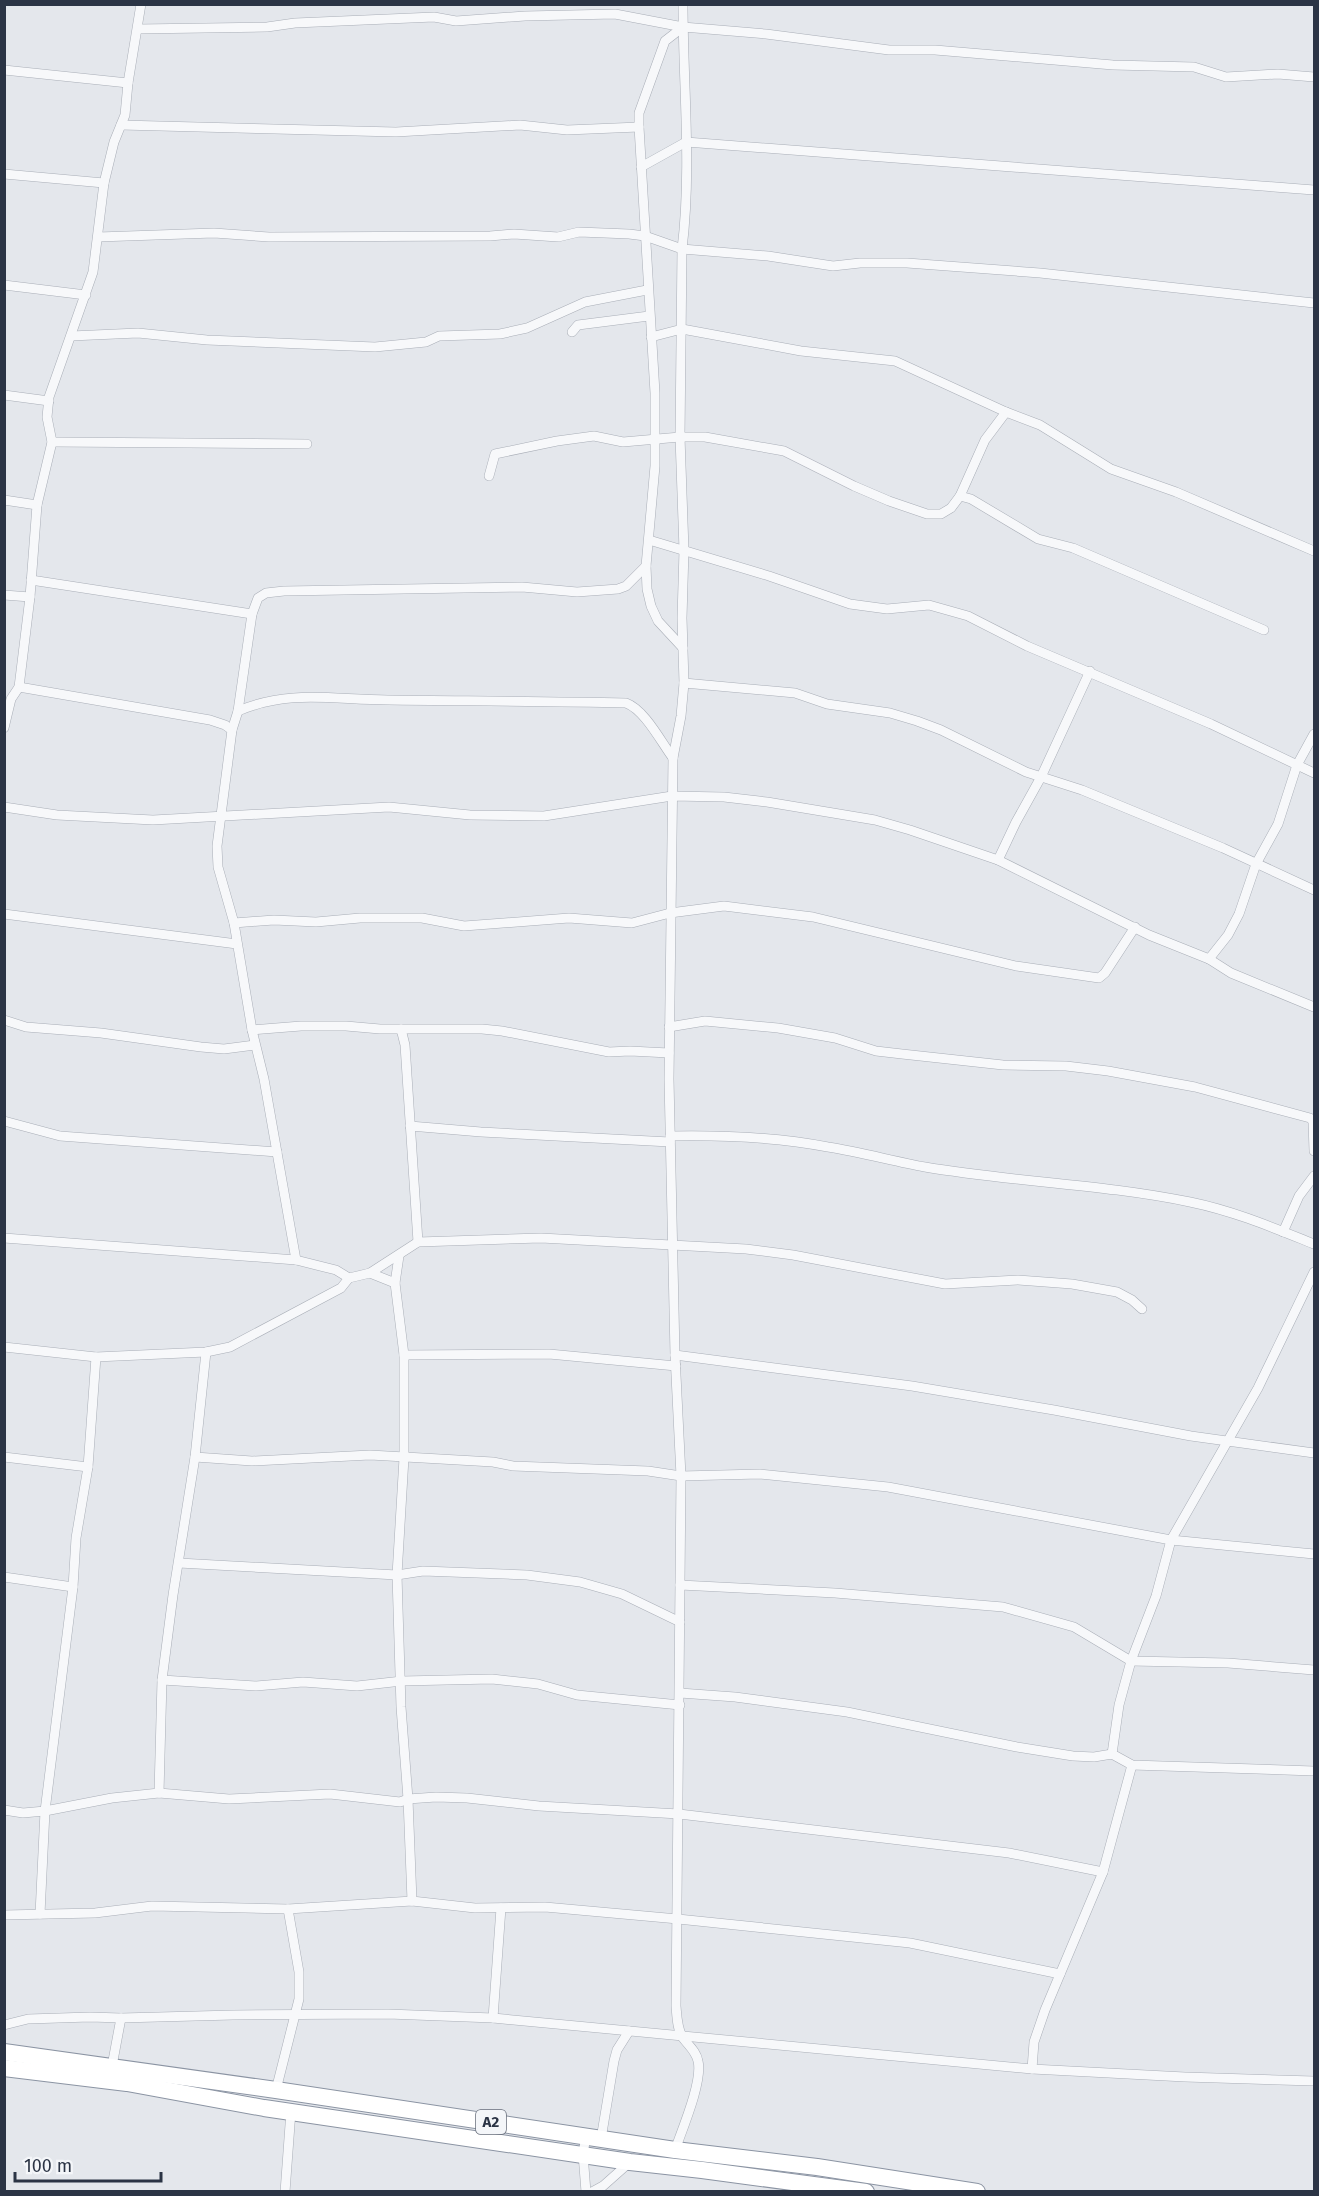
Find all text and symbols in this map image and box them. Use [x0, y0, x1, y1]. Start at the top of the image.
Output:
road number: A2 [476, 2110, 506, 2134]
scale bar [15, 2145, 160, 2183]
text: 100 m [24, 2155, 72, 2177]

